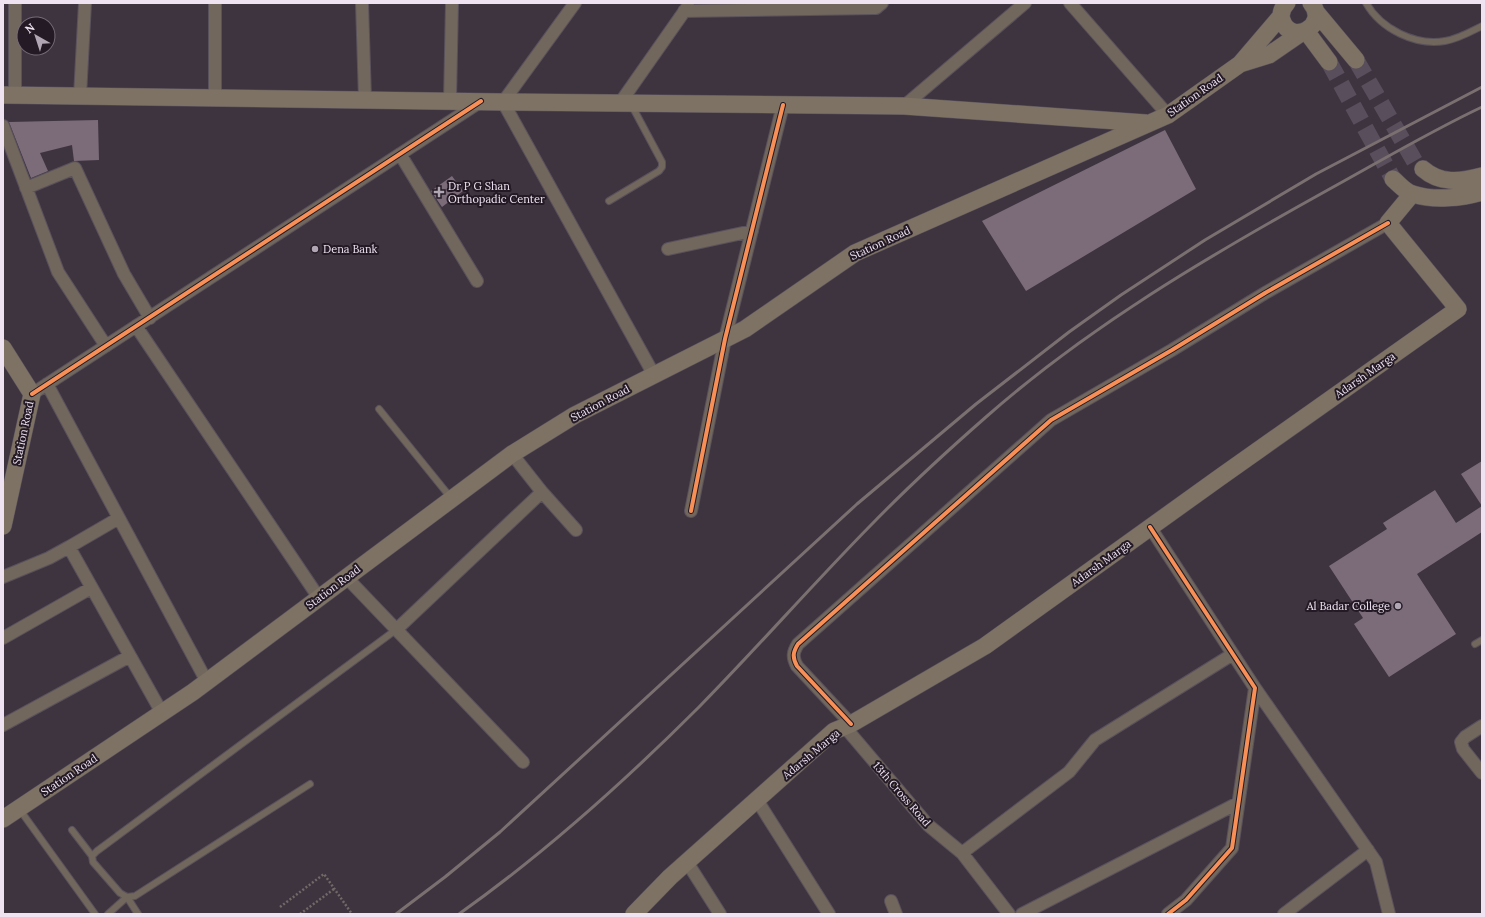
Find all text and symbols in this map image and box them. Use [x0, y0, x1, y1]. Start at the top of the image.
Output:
north arrow [16, 16, 56, 56]
text: N [22, 20, 38, 36]
street label: Station Road [1164, 70, 1226, 119]
place label: Dr P G Shan Orthopadic Center [448, 179, 545, 206]
marker: Dr P G Shan Orthopadic Center [433, 186, 445, 198]
street label: Station Road [848, 223, 913, 263]
place label: Dena Bank [323, 242, 378, 256]
marker: Dena Bank [310, 244, 320, 254]
street label: Adarsh Marga [1331, 349, 1398, 402]
street label: Station Road [568, 381, 632, 424]
street label: Station Road [9, 399, 37, 466]
street label: Adarsh Marga [1067, 536, 1134, 590]
street label: Station Road [303, 562, 363, 612]
place label: Al Badar College [1306, 599, 1390, 613]
marker: Al Badar College [1393, 601, 1403, 611]
street label: Adarsh Marga [779, 726, 843, 783]
street label: Station Road [38, 751, 100, 799]
street label: 13th Cross Road [870, 759, 934, 830]

